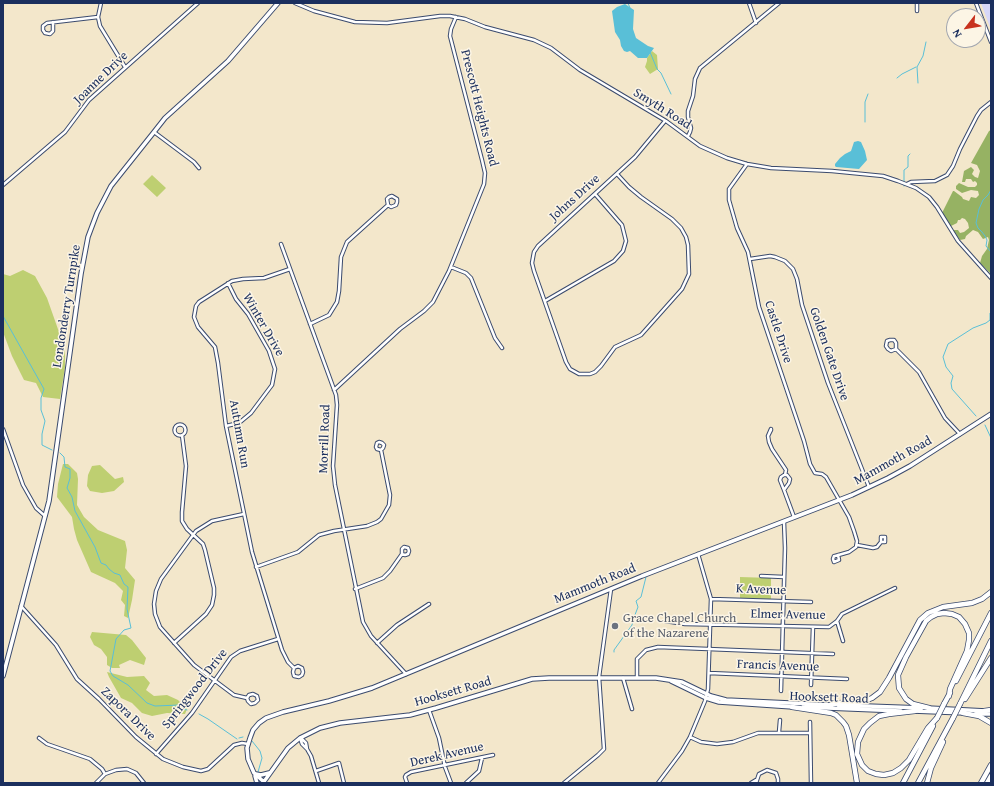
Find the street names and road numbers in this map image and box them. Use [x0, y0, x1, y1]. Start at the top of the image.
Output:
street label: Joanne Drive [71, 48, 131, 108]
street label: Prescott Heights Road [457, 48, 501, 168]
street label: Smyth Road [630, 85, 694, 133]
street label: Johns Drive [547, 171, 603, 225]
street label: Londonderry Turnpike [50, 243, 84, 369]
street label: Winter Drive [239, 291, 287, 359]
street label: Castle Drive [761, 299, 795, 365]
street label: Golden Gate Drive [806, 305, 852, 403]
street label: Autumn Run [225, 399, 253, 469]
street label: Morrill Road [316, 404, 334, 474]
street label: Mammoth Road [851, 433, 935, 489]
street label: Mammoth Road [552, 561, 638, 607]
street label: K Avenue [735, 581, 787, 599]
street label: Elmer Avenue [750, 607, 826, 623]
street label: Springwood Drive [159, 646, 231, 732]
street label: Francis Avenue [737, 657, 819, 675]
street label: Hooksett Road [413, 674, 493, 710]
street label: Zapora Drive [97, 684, 159, 744]
street label: Hooksett Road [789, 689, 869, 707]
street label: Derek Avenue [409, 739, 485, 771]

